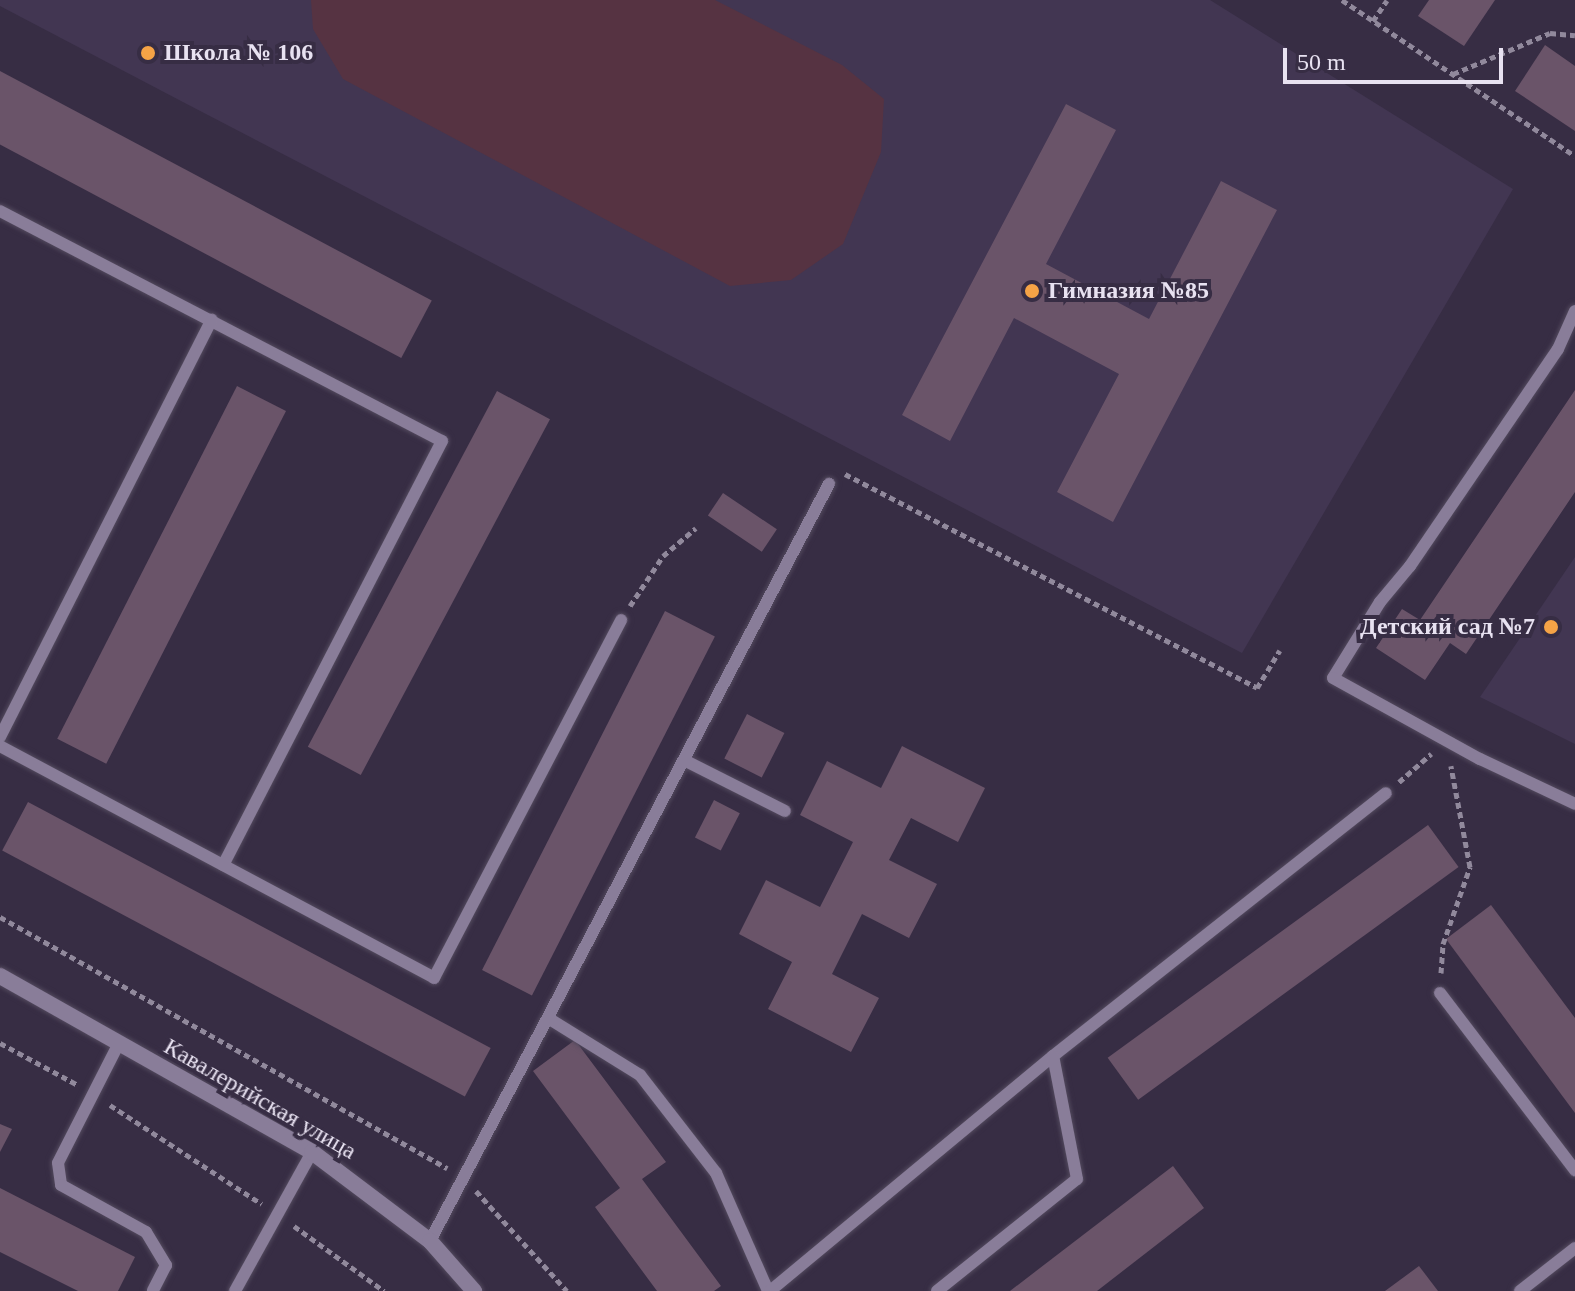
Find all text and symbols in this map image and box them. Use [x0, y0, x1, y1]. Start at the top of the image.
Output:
scale bar [1287, 32, 1507, 82]
place label: Школа № 106 [164, 39, 313, 67]
marker: Школа № 106 [139, 44, 157, 62]
text: 50 m [1297, 49, 1346, 75]
place label: Гимназия №85 [1048, 277, 1209, 305]
marker: Гимназия №85 [1023, 282, 1041, 300]
place label: Детский сад №7 [1360, 613, 1535, 641]
marker: Детский сад №7 [1542, 618, 1560, 636]
street label: Кавалерийская улица [159, 1032, 361, 1166]

